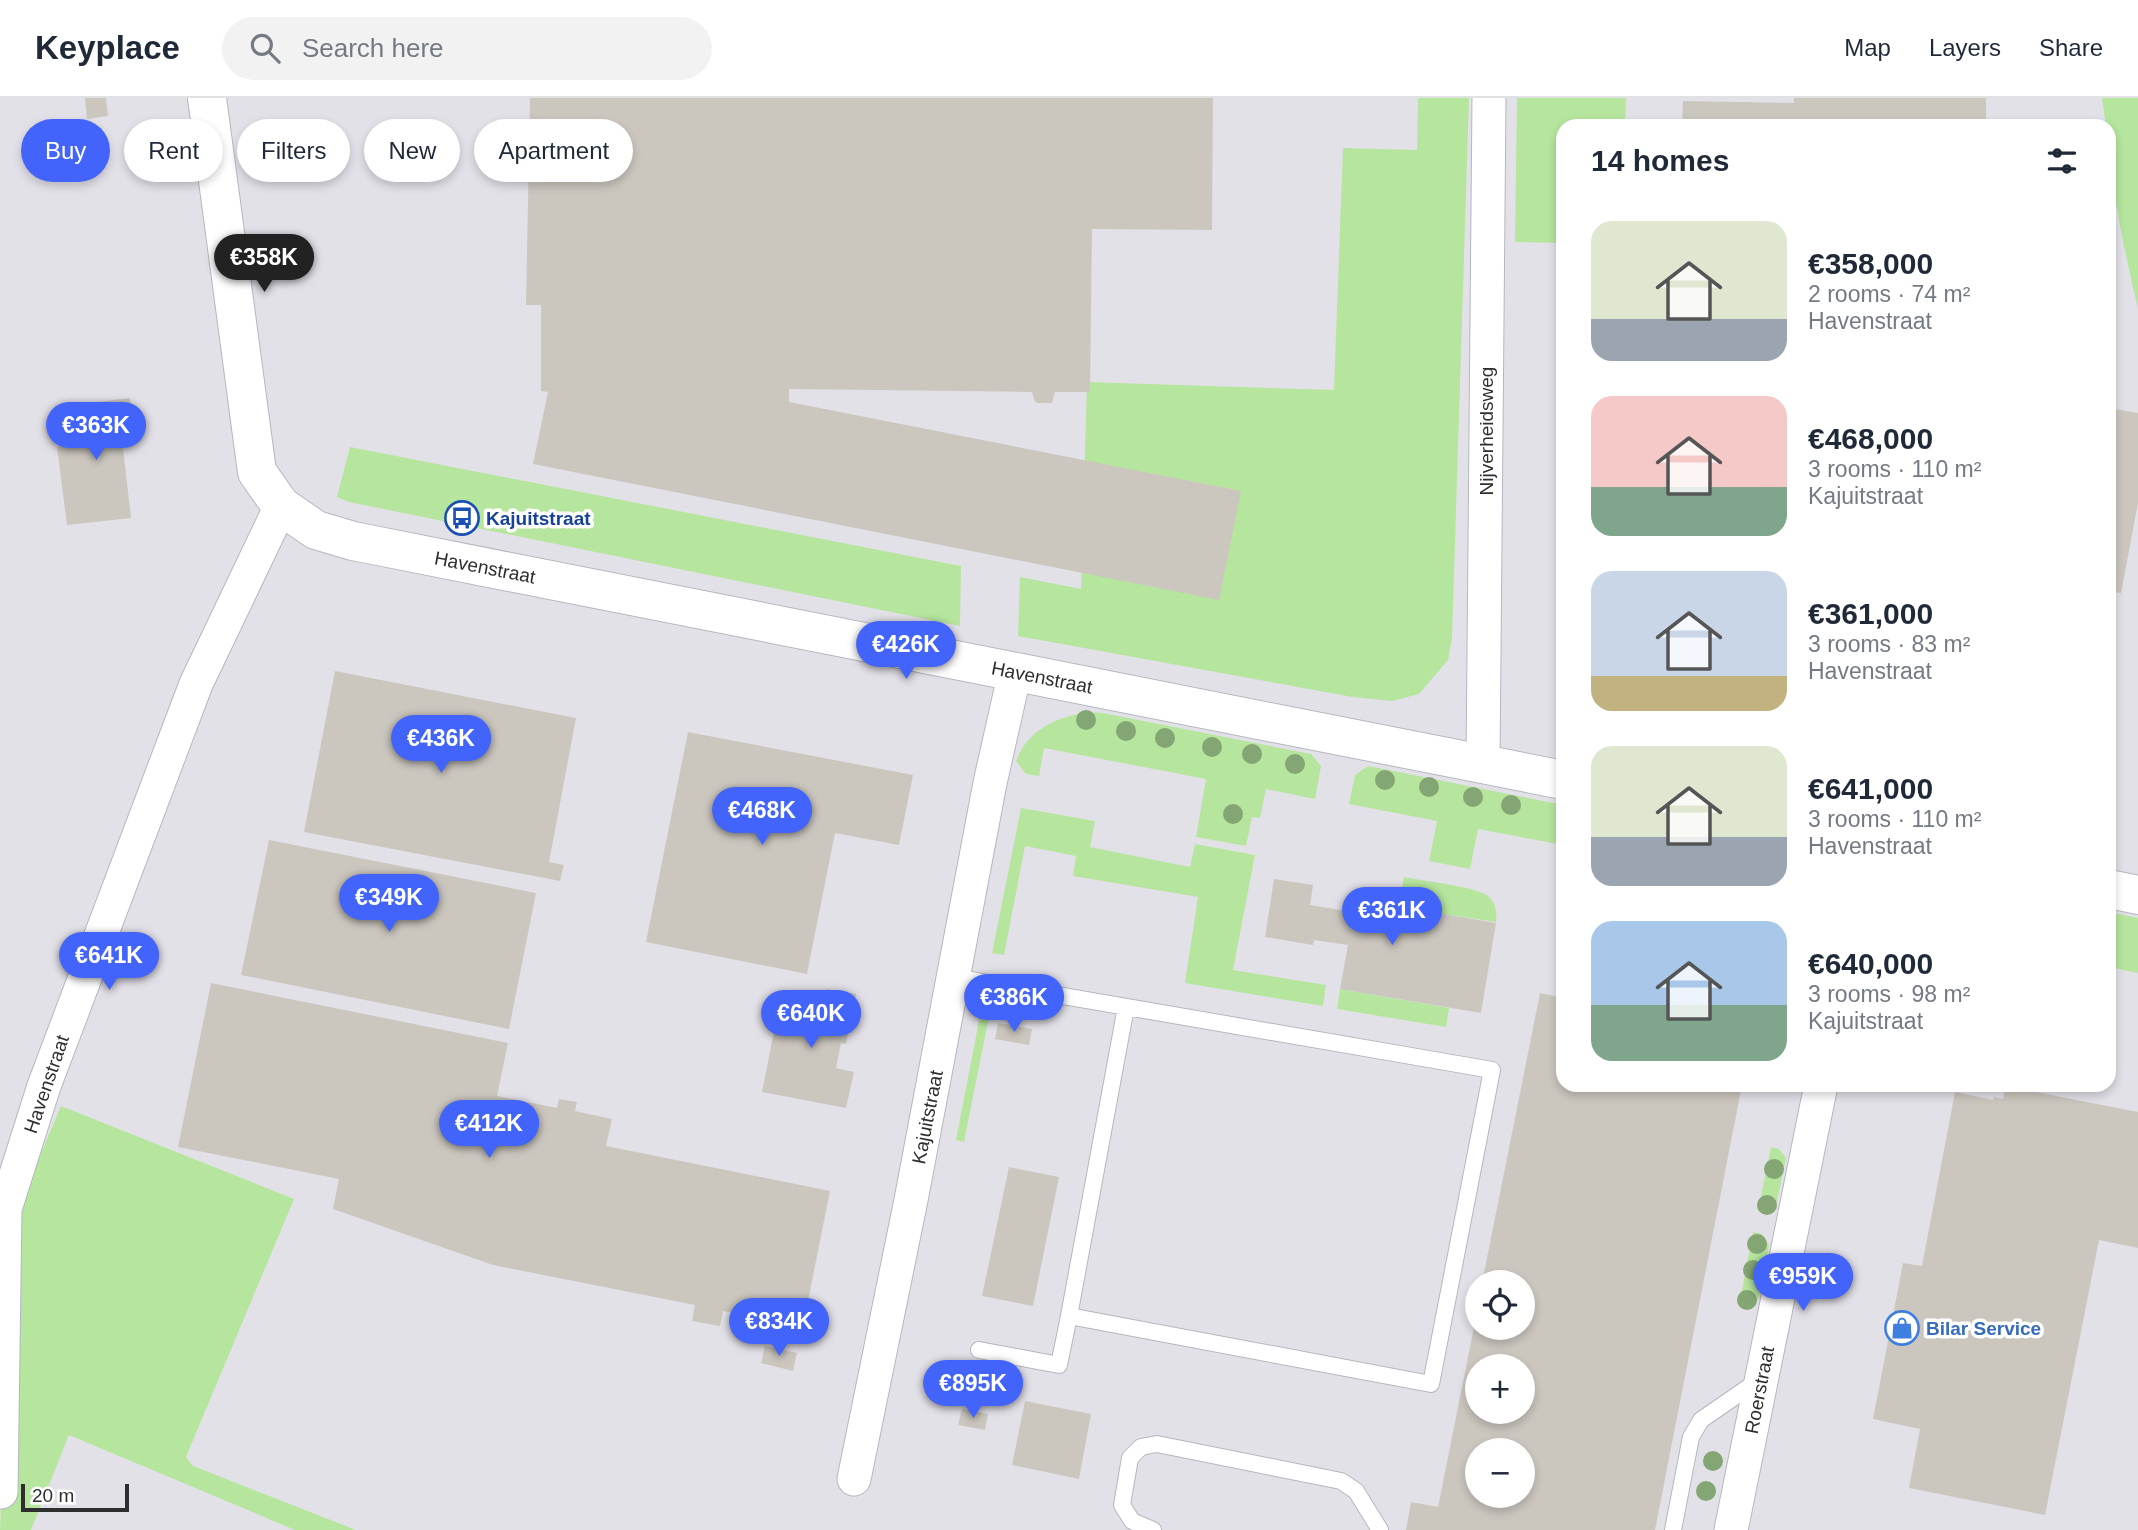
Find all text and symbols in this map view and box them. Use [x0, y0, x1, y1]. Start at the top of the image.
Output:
search box [222, 17, 712, 80]
text: Keyplace [35, 29, 180, 66]
icon: search [246, 29, 284, 67]
text: Search here [302, 33, 444, 63]
text: Map [1844, 34, 1891, 61]
text: Layers [1929, 34, 2001, 61]
text: Share [2039, 34, 2103, 61]
chip: Buy [21, 119, 110, 182]
chip: Rent [124, 119, 223, 182]
chip: Filters [237, 119, 350, 182]
chip: New [364, 119, 460, 182]
chip: Apartment [474, 119, 633, 182]
icon: filters [2043, 142, 2081, 180]
text: 14 homes [1591, 144, 1729, 177]
pin: €358K [215, 234, 313, 294]
text: €358K [230, 244, 298, 270]
text: €358,000 [1808, 247, 1933, 280]
icon: home [1647, 249, 1731, 333]
text: 2 rooms · 74 m² [1808, 281, 1970, 307]
text: Havenstraat [1808, 308, 1932, 334]
street label: Nijverheidsweg [1476, 367, 1497, 495]
pin: €363K [47, 402, 145, 462]
text: €363K [62, 412, 130, 438]
text: €468,000 [1808, 422, 1933, 455]
icon: home [1647, 424, 1731, 508]
text: 3 rooms · 110 m² [1808, 456, 1981, 482]
text: Kajuitstraat [1808, 483, 1923, 509]
bus stop icon: Kajuitstraat [443, 499, 481, 537]
place label: Kajuitstraat [486, 508, 591, 529]
street label: Havenstraat [433, 547, 538, 588]
text: €361,000 [1808, 597, 1933, 630]
icon: home [1647, 599, 1731, 683]
pin: €426K [857, 622, 955, 681]
text: €426K [872, 631, 940, 657]
text: 3 rooms · 83 m² [1808, 631, 1970, 657]
street label: Havenstraat [990, 657, 1095, 698]
text: Havenstraat [1808, 658, 1932, 684]
pin: €436K [392, 716, 490, 775]
text: €436K [407, 725, 475, 751]
text: €641,000 [1808, 772, 1933, 805]
icon: home [1647, 774, 1731, 858]
pin: €468K [713, 788, 811, 847]
text: €468K [728, 797, 796, 823]
text: 3 rooms · 110 m² [1808, 806, 1981, 832]
text: Havenstraat [1808, 833, 1932, 859]
pin: €349K [340, 874, 438, 934]
text: €349K [355, 884, 423, 910]
pin: €361K [1343, 888, 1441, 947]
text: €361K [1358, 897, 1426, 923]
pin: €641K [60, 932, 158, 992]
text: €641K [75, 942, 143, 968]
text: €640,000 [1808, 947, 1933, 980]
icon: home [1647, 949, 1731, 1033]
pin: €386K [965, 974, 1063, 1034]
text: 3 rooms · 98 m² [1808, 981, 1970, 1007]
text: €386K [980, 984, 1048, 1010]
pin: €640K [762, 990, 860, 1050]
text: €640K [777, 1000, 845, 1026]
text: Kajuitstraat [1808, 1008, 1923, 1034]
street label: Havenstraat [20, 1032, 73, 1136]
street label: Kajuitstraat [908, 1068, 947, 1166]
pin: €412K [440, 1100, 538, 1160]
text: €412K [455, 1110, 523, 1136]
pin: €959K [1754, 1254, 1852, 1313]
text: €959K [1769, 1263, 1837, 1289]
map controls [1465, 1270, 1535, 1508]
button: locate [1465, 1270, 1535, 1340]
pin: €834K [730, 1298, 828, 1358]
text: €834K [745, 1308, 813, 1334]
shop icon: Bilar Service [1883, 1309, 1921, 1347]
place label: Bilar Service [1926, 1318, 2041, 1339]
street label: Roerstraat [1741, 1344, 1778, 1436]
button: + [1465, 1354, 1535, 1424]
pin: €895K [924, 1360, 1022, 1420]
text: €895K [939, 1370, 1007, 1396]
button: − [1465, 1438, 1535, 1508]
scale bar [21, 1481, 130, 1513]
text: 20 m [32, 1485, 74, 1506]

